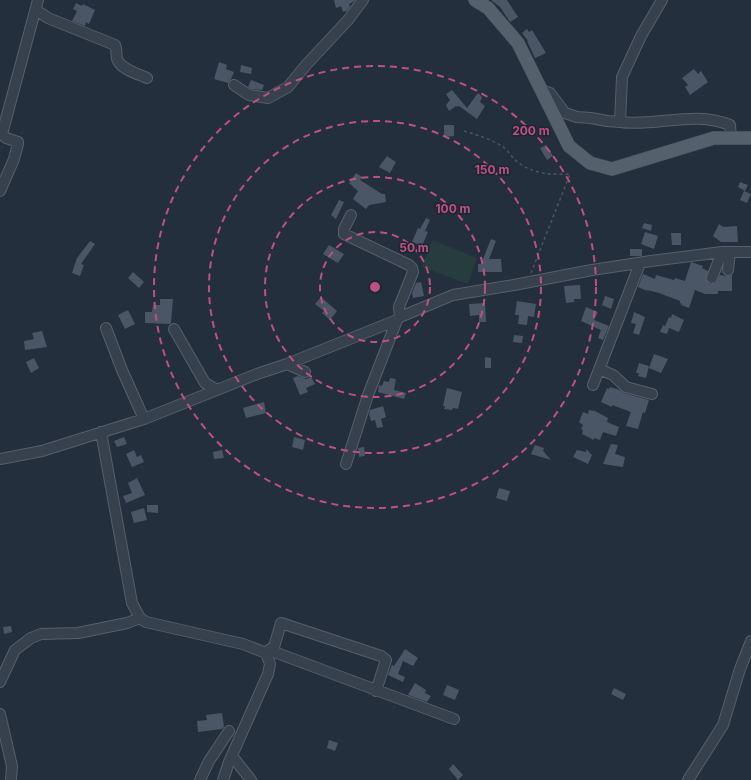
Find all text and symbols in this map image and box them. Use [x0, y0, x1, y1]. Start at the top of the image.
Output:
text: 200 m [512, 123, 550, 138]
text: 150 m [475, 162, 509, 177]
text: 100 m [435, 201, 471, 216]
text: 50 m [399, 240, 429, 255]
centre of rings [368, 280, 382, 294]

